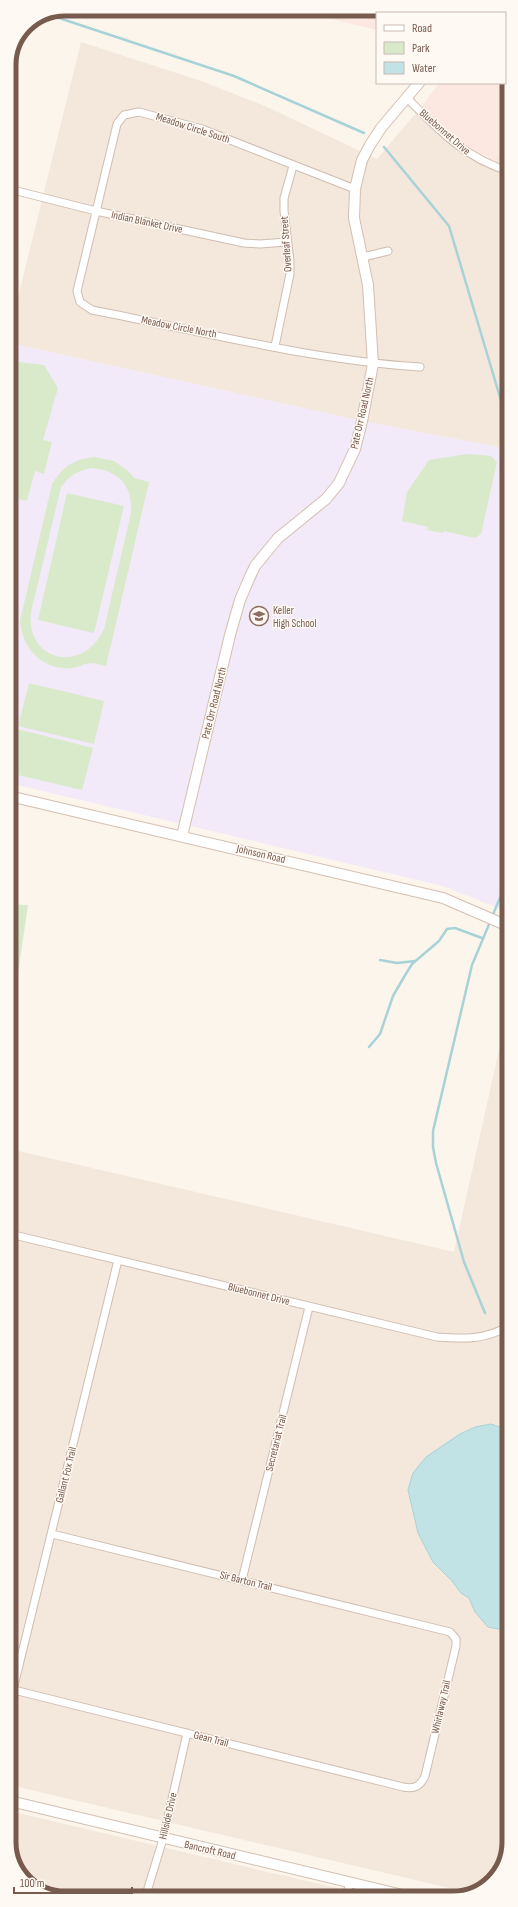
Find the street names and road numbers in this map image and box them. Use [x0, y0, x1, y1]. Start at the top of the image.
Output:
street label: Bluebonnet Drive [417, 106, 473, 158]
street label: Meadow Circle South [154, 110, 232, 146]
street label: Indian Blanket Drive [110, 208, 184, 236]
street label: Overleaf Street [278, 215, 294, 272]
street label: Meadow Circle North [140, 313, 218, 341]
street label: Pate Orr Road North [347, 376, 377, 450]
street label: Pate Orr Road North [199, 666, 229, 740]
street label: Johnson Road [234, 842, 287, 866]
street label: Bluebonnet Drive [227, 1280, 291, 1308]
street label: Secretariat Trail [263, 1413, 289, 1473]
street label: Gallant Fox Trail [53, 1446, 79, 1504]
street label: Sir Barton Trail [219, 1568, 273, 1594]
street label: Whirlaway Trail [429, 1679, 453, 1735]
street label: Gean Trail [192, 1728, 230, 1750]
street label: Hillside Drive [156, 1791, 180, 1841]
street label: Bancroft Road [183, 1838, 237, 1862]

